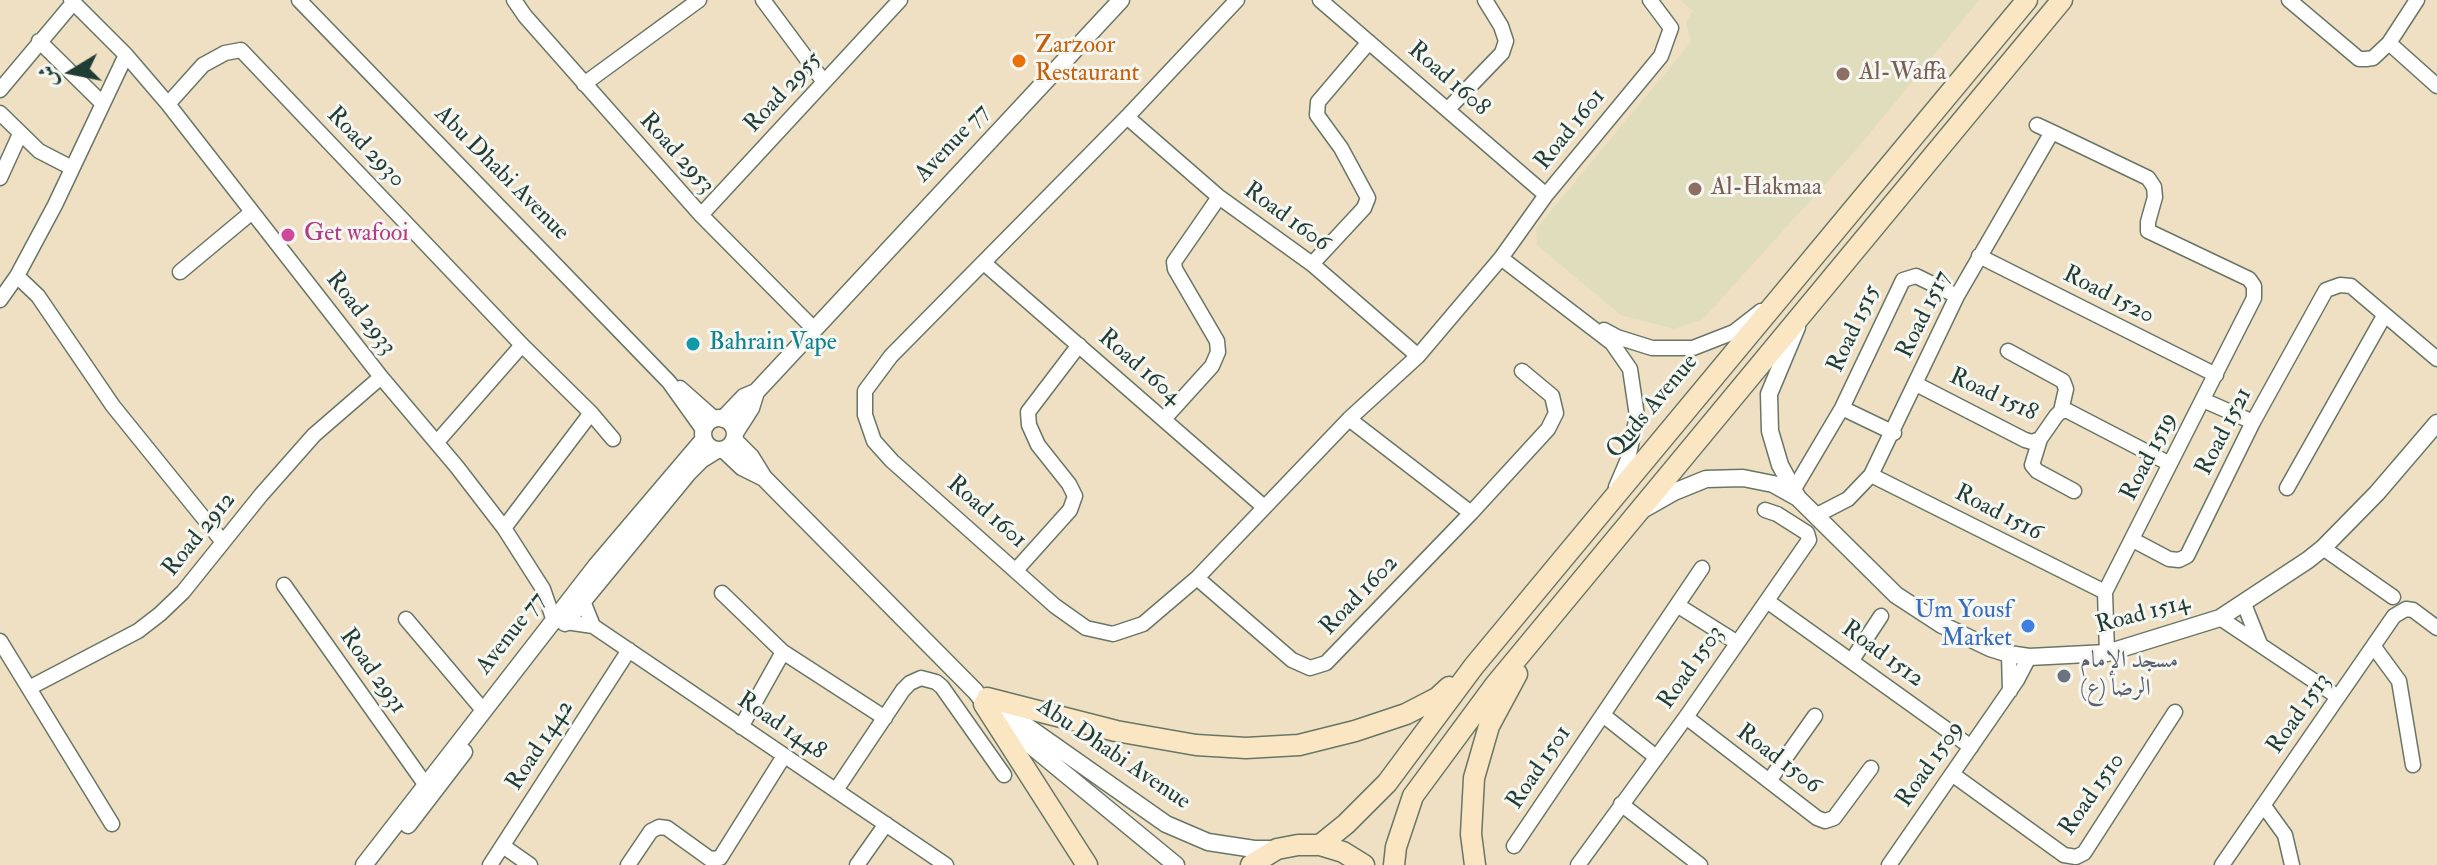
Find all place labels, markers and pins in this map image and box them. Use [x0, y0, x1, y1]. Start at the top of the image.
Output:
place label: Zarzoor Restaurant [1035, 33, 1139, 89]
marker: Zarzoor Restaurant [1010, 52, 1028, 70]
place label: Al-Waffa [1859, 60, 1946, 88]
marker: Al-Waffa [1834, 65, 1852, 83]
place label: Al-Hakmaa [1711, 175, 1822, 203]
marker: Al-Hakmaa [1686, 180, 1704, 198]
place label: Get wafooi [304, 221, 409, 249]
marker: Get wafooi [279, 226, 297, 244]
place label: Bahrain Vape [709, 330, 837, 358]
marker: Bahrain Vape [684, 335, 702, 353]
place label: Um Yousf Market [1915, 598, 2012, 654]
marker: Um Yousf Market [2019, 617, 2037, 635]
place label: مسجد الإمام الرضا (ع) [2080, 648, 2178, 704]
marker: مسجد الإمام الرضا (ع) [2055, 667, 2073, 685]

